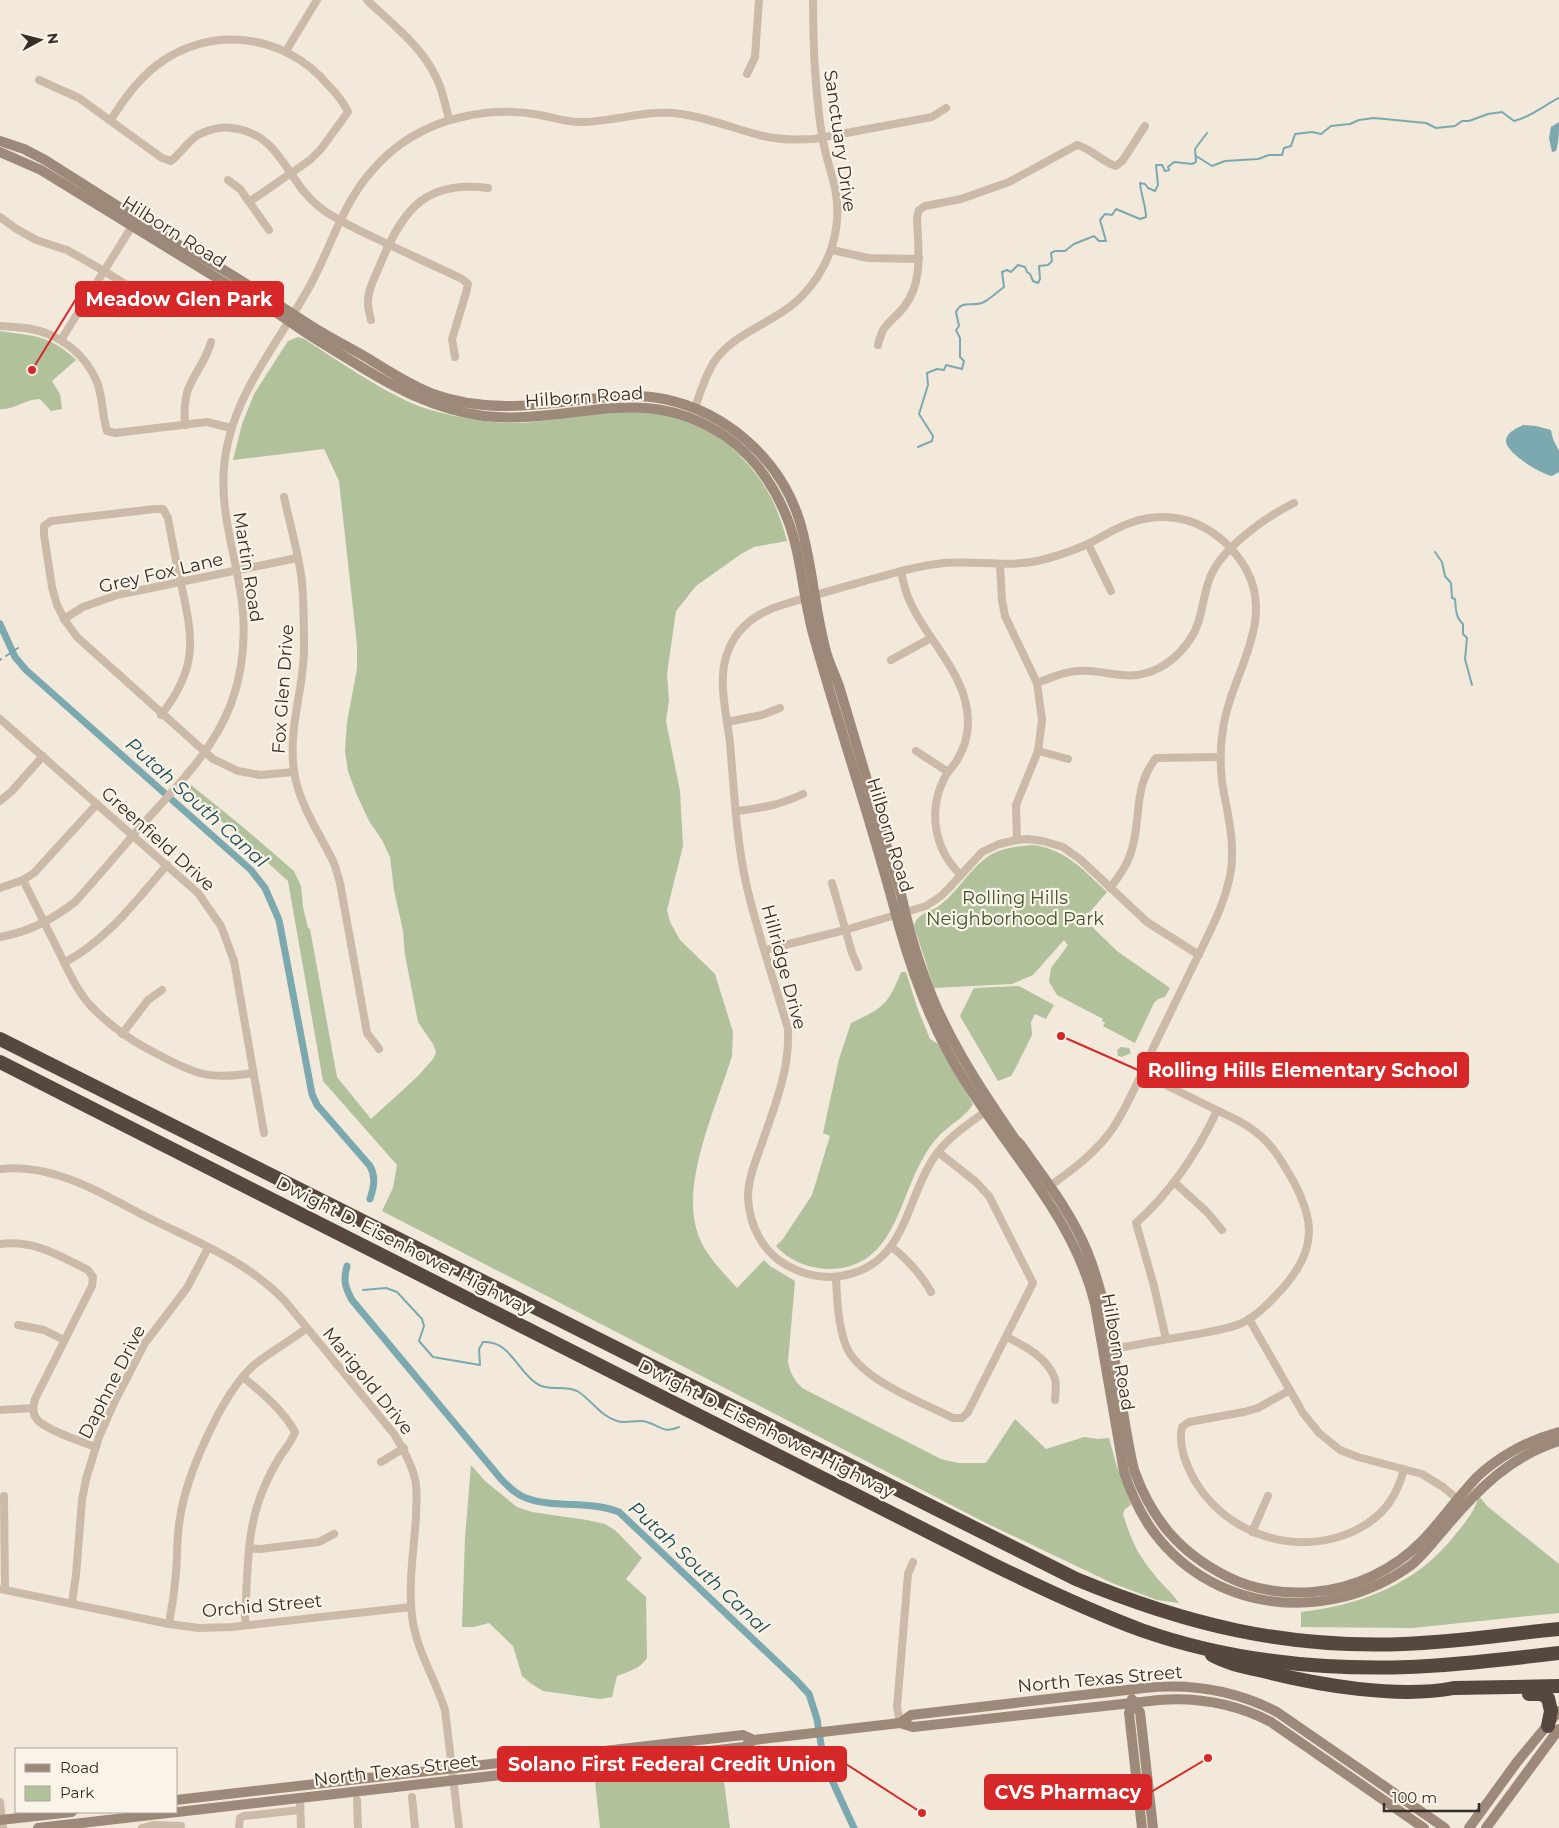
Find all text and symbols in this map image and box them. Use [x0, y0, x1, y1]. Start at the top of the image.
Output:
north arrow [15, 15, 65, 65]
text: N [43, 32, 63, 45]
street label: Sanctuary Drive [819, 69, 861, 213]
street label: Hilborn Road [118, 191, 230, 273]
callout: Meadow Glen Park [76, 282, 283, 316]
text: Meadow Glen Park [86, 288, 273, 311]
street label: Hilborn Road [524, 382, 644, 412]
street label: Martin Road [228, 510, 268, 624]
street label: Grey Fox Lane [97, 548, 225, 598]
street label: Fox Glen Drive [267, 623, 299, 755]
water label: Putah South Canal [121, 732, 273, 873]
street label: Hilborn Road [862, 775, 918, 895]
street label: Greenfield Drive [97, 782, 220, 896]
park label: Rolling Hills Neighborhood Park [926, 887, 1104, 930]
street label: Hillridge Drive [757, 902, 811, 1032]
callout: Rolling Hills Elementary School [1138, 1053, 1468, 1087]
text: Rolling Hills Elementary School [1148, 1059, 1458, 1082]
street label: Dwight D. Eisenhower Highway [272, 1172, 536, 1321]
street label: Hilborn Road [1097, 1292, 1139, 1412]
street label: Daphne Drive [74, 1321, 150, 1443]
street label: Marigold Drive [318, 1323, 418, 1439]
street label: Dwight D. Eisenhower Highway [634, 1355, 898, 1504]
water label: Putah South Canal [624, 1496, 774, 1639]
street label: Orchid Street [201, 1590, 323, 1622]
street label: North Texas Street [1017, 1661, 1183, 1697]
callout: Solano First Federal Credit Union [498, 1747, 846, 1781]
legend [15, 1748, 178, 1813]
street label: North Texas Street [313, 1749, 479, 1791]
text: Solano First Federal Credit Union [508, 1753, 836, 1776]
text: Road [60, 1758, 99, 1777]
callout: CVS Pharmacy [985, 1775, 1151, 1809]
scale bar [1384, 1780, 1479, 1812]
text: CVS Pharmacy [995, 1781, 1142, 1804]
text: Park [60, 1783, 94, 1802]
text: 100 m [1392, 1788, 1437, 1807]

